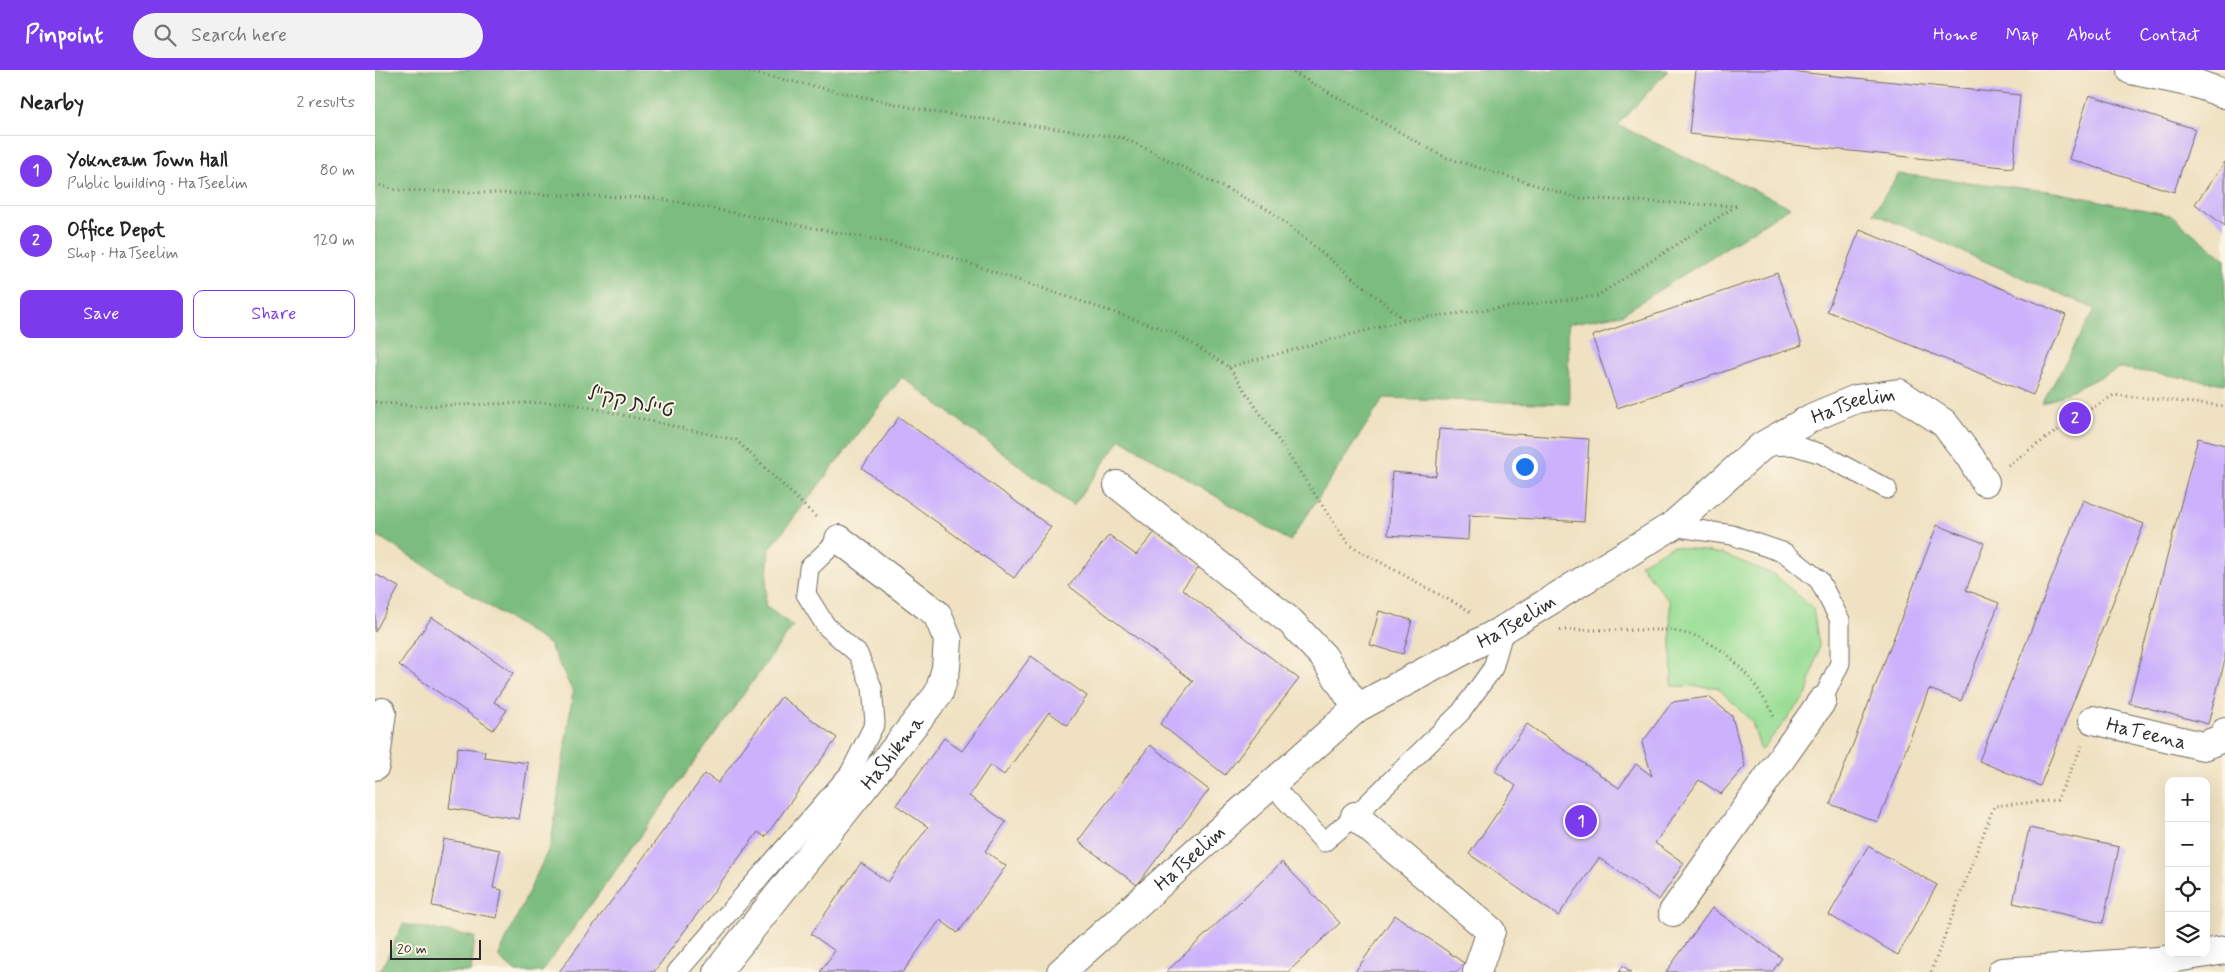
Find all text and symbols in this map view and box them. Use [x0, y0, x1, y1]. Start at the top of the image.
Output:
search box [133, 13, 483, 58]
text: Pinpoint [25, 20, 103, 51]
icon: search [151, 21, 179, 49]
text: Search here [191, 23, 287, 48]
text: Home [1933, 23, 1978, 47]
text: Map [2006, 23, 2039, 47]
text: About [2067, 23, 2111, 47]
text: Contact [2139, 23, 2200, 47]
text: Nearby [20, 89, 84, 117]
text: 2 results [297, 92, 355, 113]
text: Yokneam Town Hall [67, 148, 228, 173]
text: 1 [32, 160, 40, 181]
text: 80 m [320, 160, 355, 181]
text: Public building · HaTseelim [67, 173, 248, 194]
text: Office Depot [67, 218, 165, 243]
text: 2 [32, 230, 40, 251]
text: 120 m [313, 230, 355, 251]
text: Shop · HaTseelim [67, 243, 179, 264]
button: Save [20, 290, 183, 338]
button: Share [193, 290, 355, 338]
street label: טיילת קק"ל [585, 380, 676, 425]
street label: HaTseelim [1807, 382, 1897, 431]
pin: 2 [2059, 399, 2091, 437]
your location [1512, 454, 1538, 480]
street label: HaTseelim [1473, 588, 1561, 656]
street label: HaShikma [855, 709, 932, 796]
street label: HaTeena [2103, 712, 2189, 757]
map controls [2165, 777, 2210, 957]
button: + [2165, 777, 2210, 822]
pin: 1 [1565, 802, 1597, 840]
street label: HaTseelim [1149, 819, 1232, 898]
button: − [2165, 822, 2210, 867]
button: locate [2165, 867, 2210, 912]
button: layers [2165, 912, 2210, 957]
scale bar [390, 937, 481, 960]
text: 20 m [397, 940, 427, 958]

